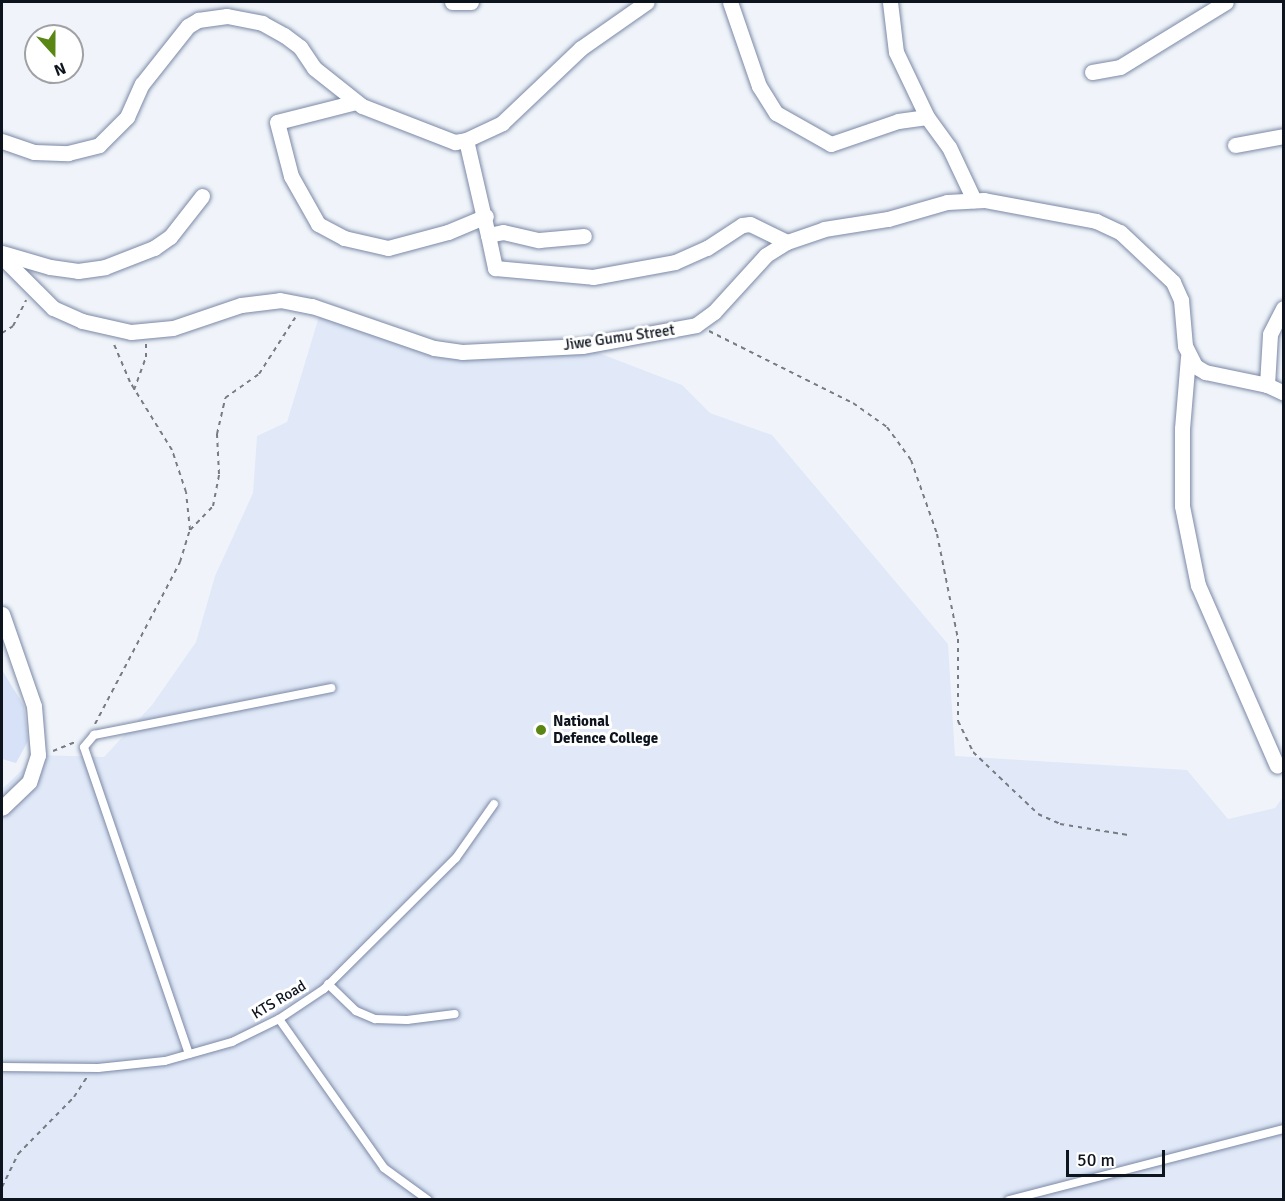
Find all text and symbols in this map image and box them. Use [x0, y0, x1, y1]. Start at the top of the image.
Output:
north arrow [24, 24, 84, 84]
text: N [51, 58, 69, 80]
street label: Jiwe Gumu Street [562, 321, 676, 355]
place label: National Defence College [553, 712, 658, 747]
marker: National Defence College [534, 723, 548, 737]
street label: KTS Road [249, 977, 309, 1023]
scale bar [1069, 1138, 1168, 1176]
text: 50 m [1077, 1149, 1115, 1171]

